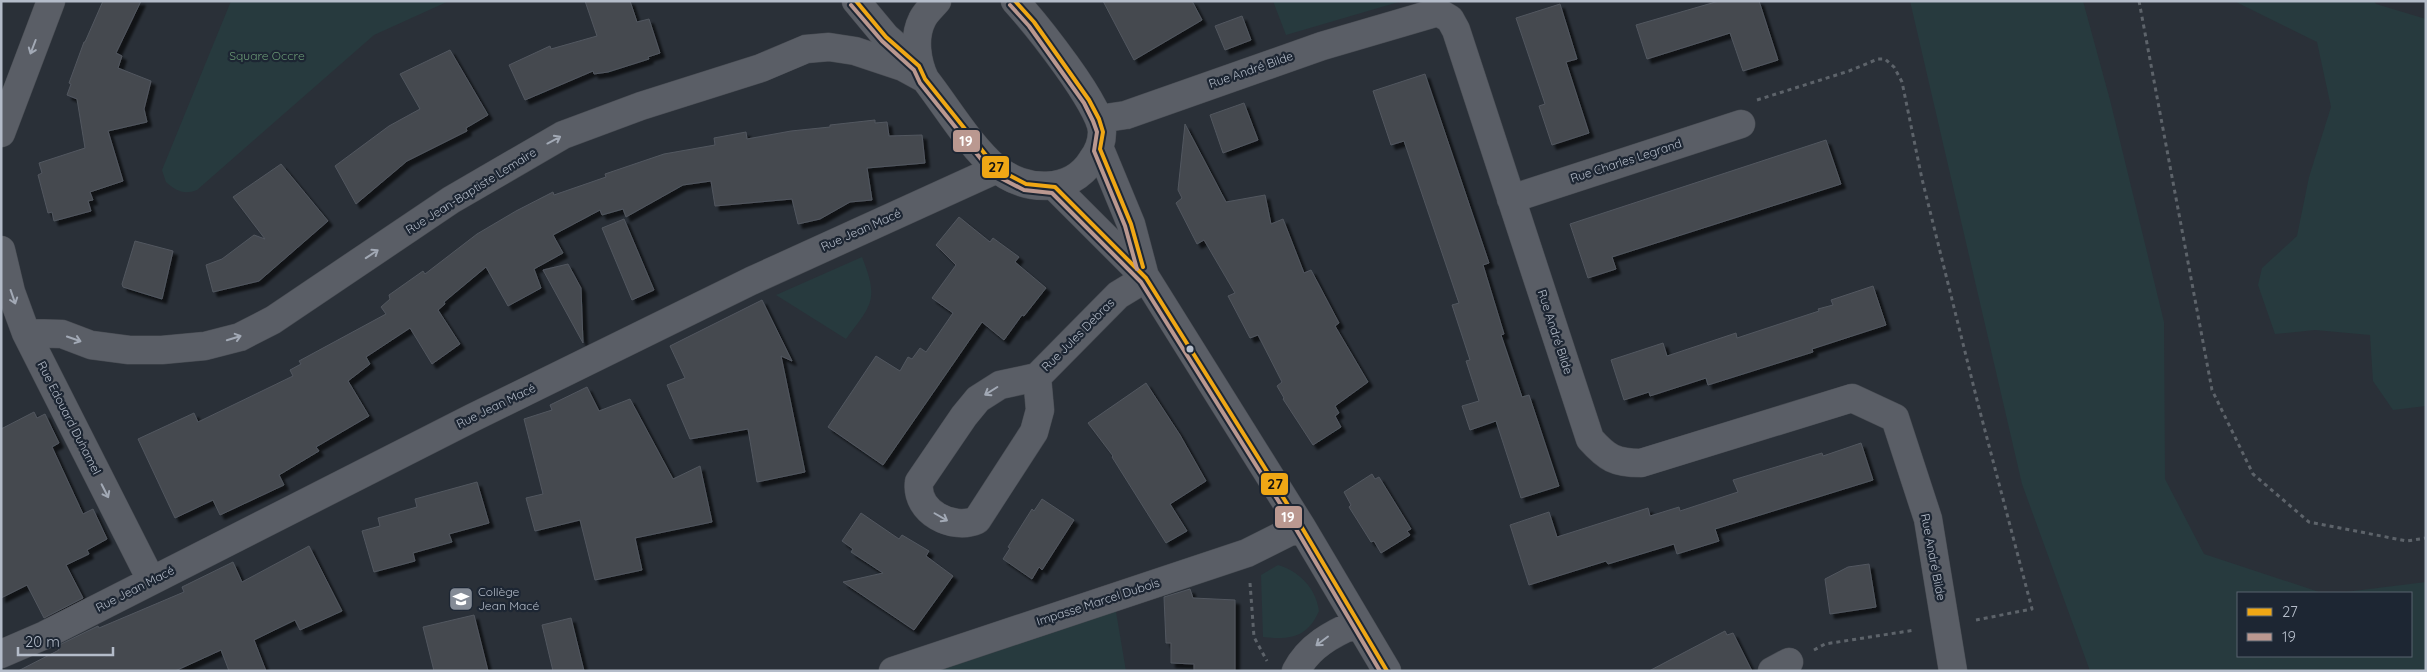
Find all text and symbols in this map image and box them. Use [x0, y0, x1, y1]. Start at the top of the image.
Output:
one-way arrow [28, 38, 37, 54]
park label: Square Occre [229, 48, 305, 63]
street label: Rue André Bilde [1207, 48, 1295, 91]
line badge: 19 [952, 129, 981, 153]
text: 19 [959, 132, 973, 150]
one-way arrow [546, 135, 561, 144]
street label: Rue Charles Legrand [1568, 135, 1683, 186]
street label: Rue Jean-Baptiste Lemaire [403, 144, 539, 237]
line badge: 27 [981, 155, 1010, 179]
text: 27 [988, 158, 1004, 176]
street label: Rue Jean Macé [818, 205, 903, 254]
one-way arrow [365, 249, 379, 259]
street label: Rue André Bilde [1535, 288, 1576, 376]
one-way arrow [9, 289, 18, 304]
street label: Rue Jules Debras [1038, 295, 1117, 374]
one-way arrow [225, 333, 241, 343]
one-way arrow [66, 335, 81, 344]
unlabelled marker [1185, 344, 1195, 354]
street label: Rue Edouard Duhamel [34, 359, 105, 477]
street label: Rue Jean Macé [454, 380, 538, 431]
one-way arrow [984, 386, 998, 396]
line badge: 27 [1260, 472, 1289, 496]
text: 27 [1267, 475, 1283, 493]
one-way arrow [100, 483, 110, 498]
line badge: 19 [1274, 505, 1303, 529]
text: 19 [1281, 508, 1295, 526]
one-way arrow [934, 512, 948, 522]
street label: Rue André Bilde [1918, 512, 1949, 602]
street label: Rue Jean Macé [93, 562, 177, 615]
street label: Impasse Marcel Dubois [1034, 574, 1162, 629]
place label: Collège Jean Macé [478, 584, 540, 613]
school or university icon: Collège Jean Macé [448, 586, 474, 612]
legend [2237, 592, 2412, 657]
text: 27 [2282, 602, 2298, 621]
scale bar [18, 624, 112, 656]
text: 19 [2282, 627, 2296, 646]
text: 20 m [25, 632, 60, 651]
one-way arrow [1316, 636, 1329, 647]

